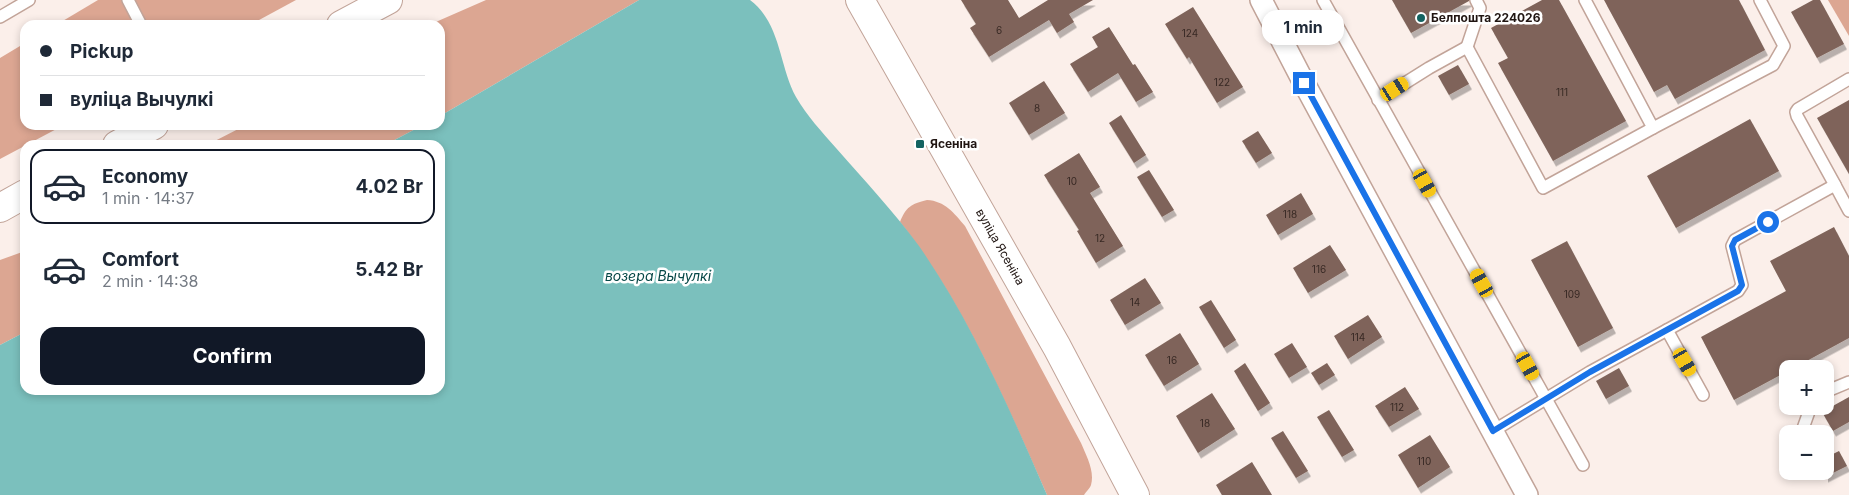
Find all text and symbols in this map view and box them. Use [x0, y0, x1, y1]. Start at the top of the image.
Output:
place label: Белпошта 224026 [1431, 10, 1541, 25]
callout: 1 min [1263, 11, 1345, 46]
marker: Белпошта 224026 [1415, 12, 1427, 24]
text: 1 min [1283, 17, 1323, 37]
house number: 6 [996, 24, 1002, 36]
house number: 124 [1182, 27, 1198, 39]
text: Pickup [70, 40, 133, 63]
route end [1293, 72, 1315, 94]
car [1378, 75, 1411, 103]
house number: 122 [1214, 76, 1230, 88]
house number: 111 [1556, 86, 1568, 98]
text: вуліца Вычулкі [70, 88, 213, 111]
house number: 8 [1034, 102, 1040, 114]
place label: Ясеніна [930, 136, 977, 151]
marker: Ясеніна [914, 138, 926, 150]
icon: car [42, 164, 87, 209]
text: Economy [102, 165, 188, 188]
car [1411, 166, 1438, 200]
text: 4.02 Br [355, 175, 423, 198]
house number: 10 [1067, 175, 1077, 187]
text: 1 min · 14:37 [102, 188, 194, 208]
street label: вуліца Ясеніна [973, 206, 1028, 288]
house number: 118 [1283, 208, 1297, 220]
route start [1757, 211, 1779, 233]
house number: 12 [1095, 232, 1105, 244]
icon: car [42, 247, 87, 292]
text: Comfort [102, 248, 179, 271]
text: 5.42 Br [355, 258, 423, 281]
house number: 116 [1312, 263, 1326, 275]
car [1468, 266, 1495, 300]
water label: возера Вычулкі [605, 267, 712, 284]
text: 2 min · 14:38 [102, 271, 198, 291]
house number: 109 [1564, 288, 1580, 300]
house number: 14 [1130, 296, 1140, 308]
button: Confirm [40, 327, 425, 385]
house number: 114 [1351, 331, 1365, 343]
car [1671, 345, 1698, 379]
car [1514, 349, 1541, 383]
house number: 16 [1167, 354, 1177, 366]
map controls [1779, 360, 1834, 480]
button: + [1779, 360, 1834, 415]
house number: 112 [1390, 401, 1404, 413]
house number: 18 [1200, 417, 1210, 429]
button: − [1779, 425, 1834, 480]
house number: 110 [1417, 455, 1431, 467]

